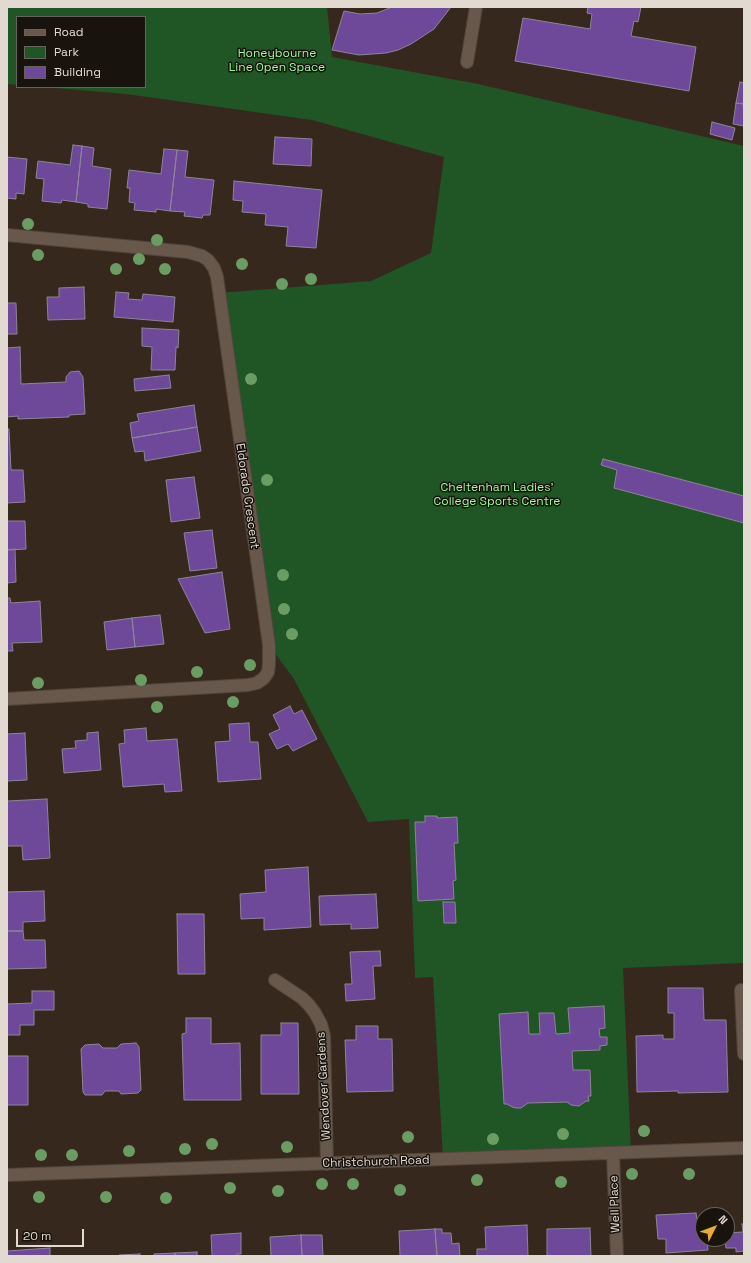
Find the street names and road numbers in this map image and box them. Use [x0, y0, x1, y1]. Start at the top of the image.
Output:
street label: Eldorado Crescent [232, 442, 262, 550]
street label: Wendover Gardens [314, 1032, 334, 1140]
street label: Christchurch Road [322, 1153, 430, 1171]
street label: Well Place [607, 1175, 623, 1233]

